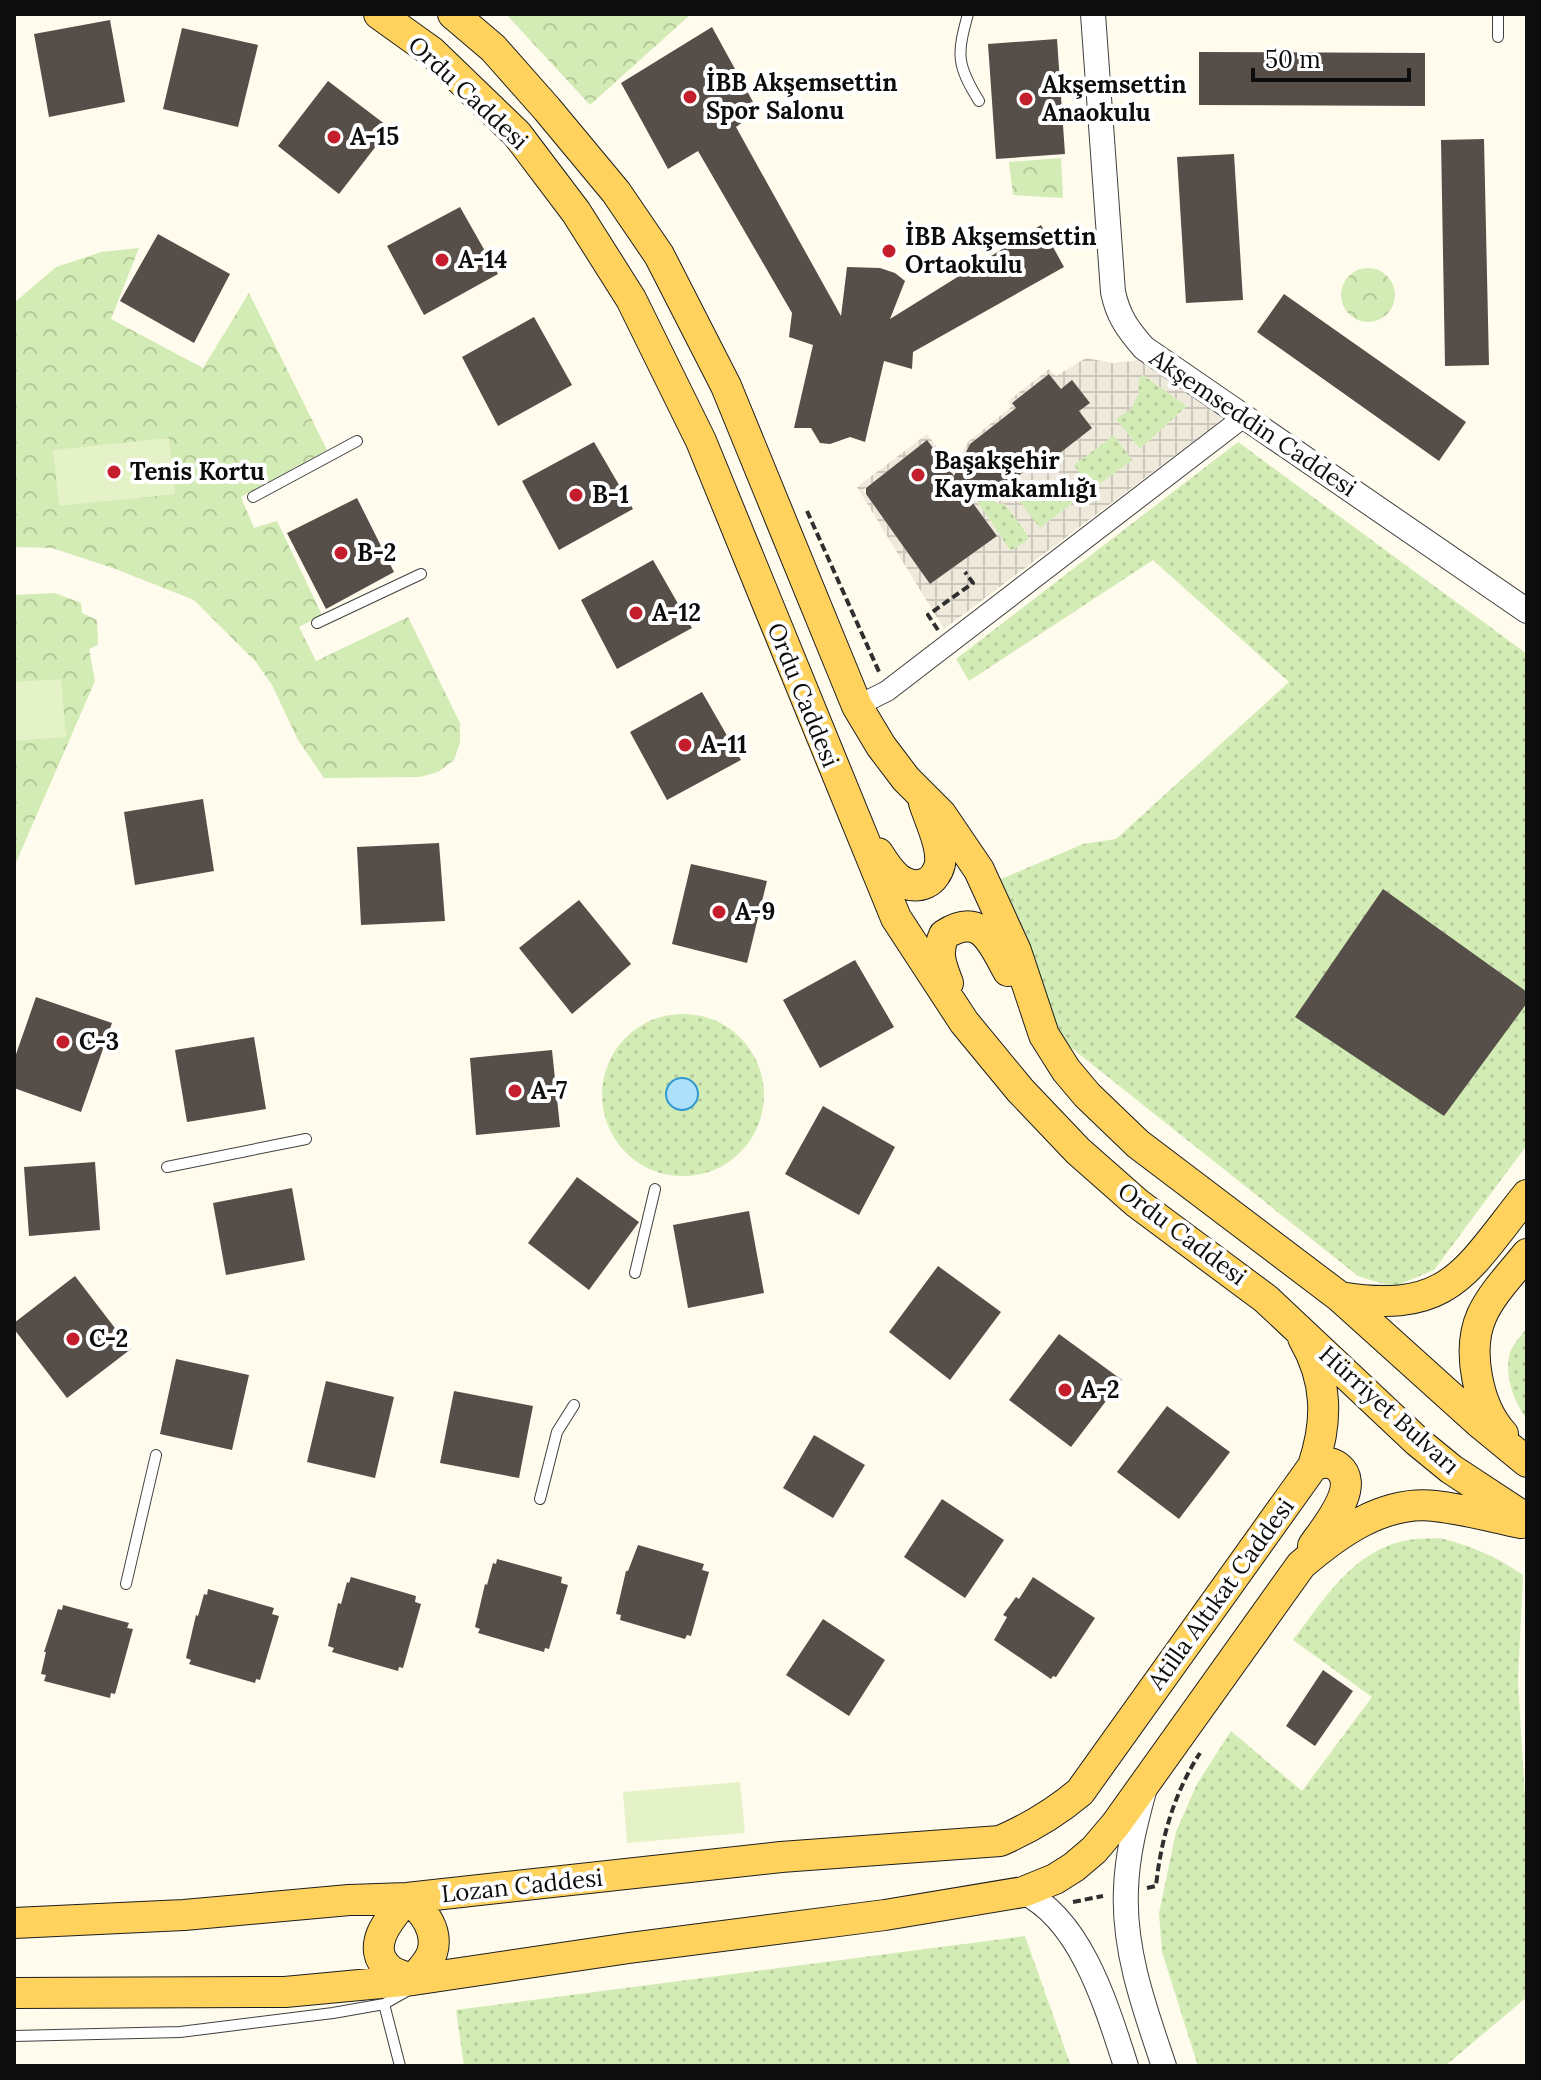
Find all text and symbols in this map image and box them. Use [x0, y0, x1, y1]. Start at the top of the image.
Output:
street label: Ordu Caddesi [402, 29, 535, 156]
scale bar [1253, 32, 1409, 82]
text: 50 m [1265, 44, 1321, 75]
place label: İBB Akşemsettin Spor Salonu [706, 67, 898, 126]
place label: Akşemsettin Anaokulu [1042, 69, 1186, 128]
marker: İBB Akşemsettin Spor Salonu [681, 88, 699, 106]
marker: Akşemsettin Anaokulu [1017, 90, 1035, 108]
place label: A-15 [350, 121, 399, 152]
marker: A-15 [325, 128, 343, 146]
place label: İBB Akşemsettin Ortaokulu [905, 221, 1097, 280]
marker: İBB Akşemsettin Ortaokulu [880, 242, 898, 260]
place label: A-14 [458, 244, 507, 275]
marker: A-14 [433, 251, 451, 269]
street label: Akşemseddin Caddesi [1143, 341, 1362, 503]
place label: Başakşehir Kaymakamlığı [934, 445, 1097, 504]
place label: Tenis Kortu [130, 456, 265, 487]
marker: Tenis Kortu [105, 463, 123, 481]
marker: Başakşehir Kaymakamlığı [909, 466, 927, 484]
place label: B-1 [592, 479, 629, 510]
marker: B-1 [567, 486, 585, 504]
place label: B-2 [357, 537, 396, 568]
marker: B-2 [332, 544, 350, 562]
place label: A-12 [652, 597, 701, 628]
marker: A-12 [627, 604, 645, 622]
street label: Ordu Caddesi [760, 618, 846, 772]
place label: A-11 [701, 729, 747, 760]
marker: A-11 [676, 736, 694, 754]
place label: A-9 [735, 896, 775, 927]
marker: A-9 [710, 903, 728, 921]
place label: C-3 [79, 1026, 119, 1057]
marker: C-3 [54, 1033, 72, 1051]
place label: A-7 [531, 1075, 567, 1106]
marker: A-7 [506, 1082, 524, 1100]
street label: Ordu Caddesi [1112, 1175, 1253, 1292]
place label: C-2 [89, 1323, 128, 1354]
marker: C-2 [64, 1330, 82, 1348]
street label: Hürriyet Bulvarı [1313, 1339, 1466, 1481]
place label: A-2 [1081, 1374, 1120, 1405]
marker: A-2 [1056, 1381, 1074, 1399]
street label: Atilla Altıkat Caddesi [1140, 1492, 1301, 1697]
street label: Lozan Caddesi [440, 1862, 604, 1909]

